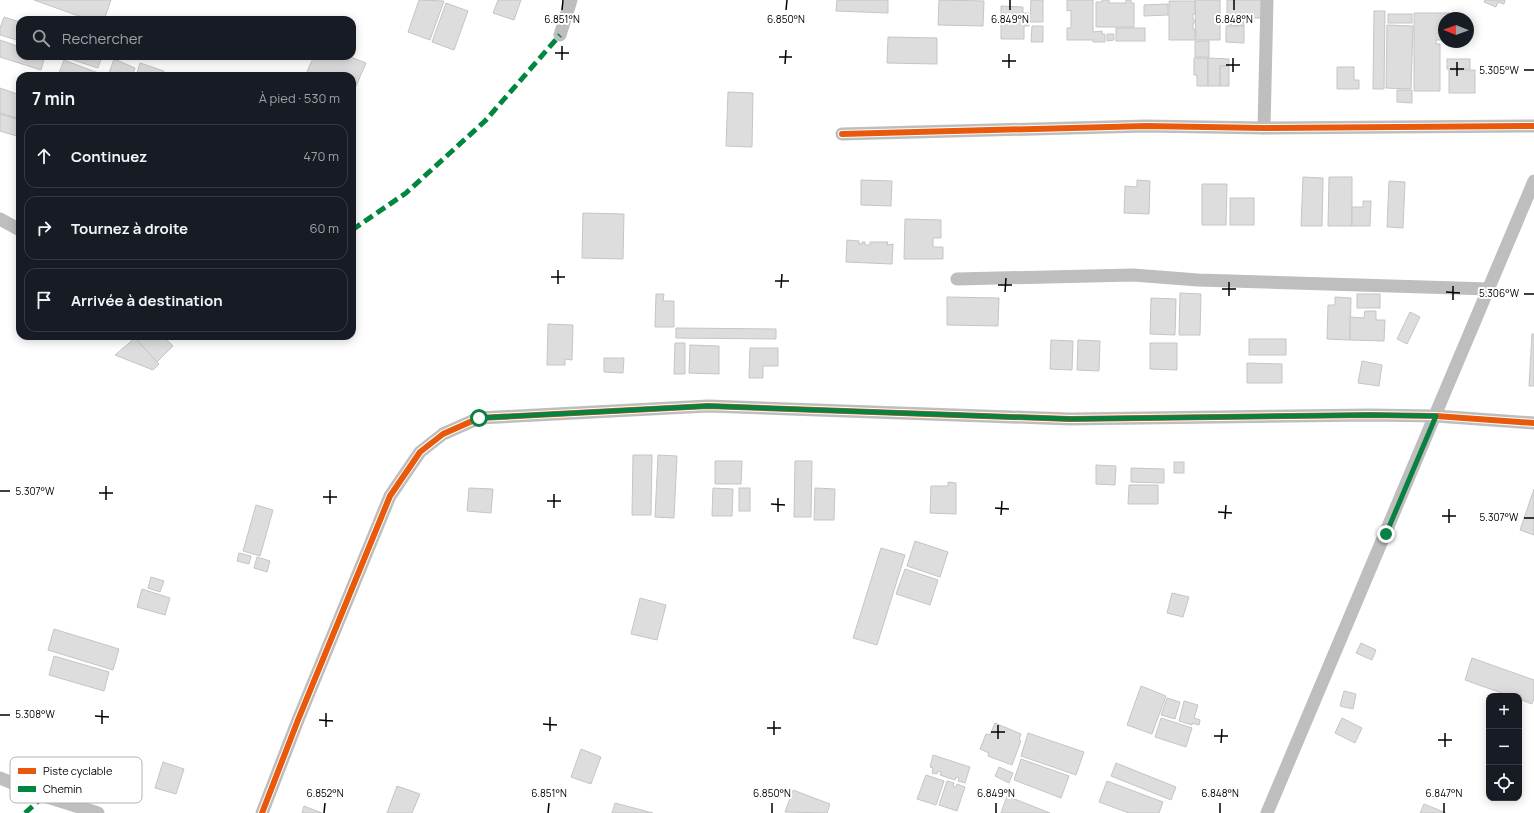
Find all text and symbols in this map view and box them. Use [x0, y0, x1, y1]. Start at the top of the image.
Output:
text: 6.851°N [544, 12, 580, 26]
text: 6.850°N [767, 12, 805, 26]
text: 6.849°N [991, 12, 1029, 26]
text: 6.848°N [1215, 12, 1253, 26]
north arrow [1438, 12, 1474, 48]
search box [16, 16, 356, 60]
icon: search [30, 27, 52, 49]
text: Rechercher [62, 28, 143, 49]
text: 5.305°W [1479, 63, 1519, 77]
text: 7 min [32, 87, 75, 110]
text: À pied · 530 m [259, 89, 340, 107]
icon: ahead [33, 145, 55, 167]
text: Continuez [71, 146, 147, 167]
text: 470 m [303, 147, 339, 165]
icon: right [33, 217, 55, 239]
text: Tournez à droite [71, 218, 188, 239]
text: 60 m [309, 219, 339, 237]
text: 5.306°W [1479, 286, 1520, 300]
icon: arrive [33, 289, 55, 311]
text: Arrivée à destination [71, 290, 223, 311]
route start [470, 409, 488, 427]
text: 5.307°W [16, 484, 55, 498]
text: 5.307°W [1480, 510, 1519, 524]
route end [1377, 525, 1395, 543]
map controls [1486, 693, 1522, 801]
button: + [1486, 693, 1522, 729]
text: 5.308°W [15, 707, 55, 721]
button: − [1486, 729, 1522, 765]
legend [10, 757, 142, 803]
text: Piste cyclable [43, 763, 113, 778]
button: locate [1486, 765, 1522, 801]
text: Chemin [43, 781, 82, 796]
text: 6.852°N [306, 786, 344, 800]
text: 6.851°N [531, 786, 567, 800]
text: 6.850°N [753, 786, 791, 800]
text: 6.849°N [977, 786, 1015, 800]
text: 6.848°N [1201, 786, 1239, 800]
text: 6.847°N [1426, 786, 1463, 800]

